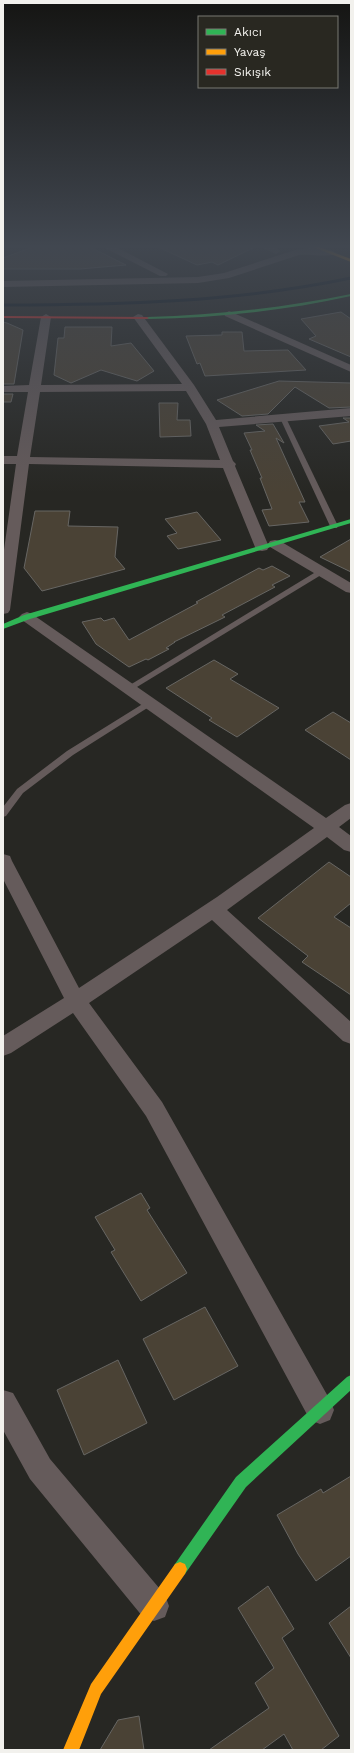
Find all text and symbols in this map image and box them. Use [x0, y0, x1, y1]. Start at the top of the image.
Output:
legend [198, 16, 338, 88]
text: Akıcı [234, 25, 262, 39]
text: Yavaş [234, 45, 266, 59]
text: Sıkışık [234, 65, 271, 79]

